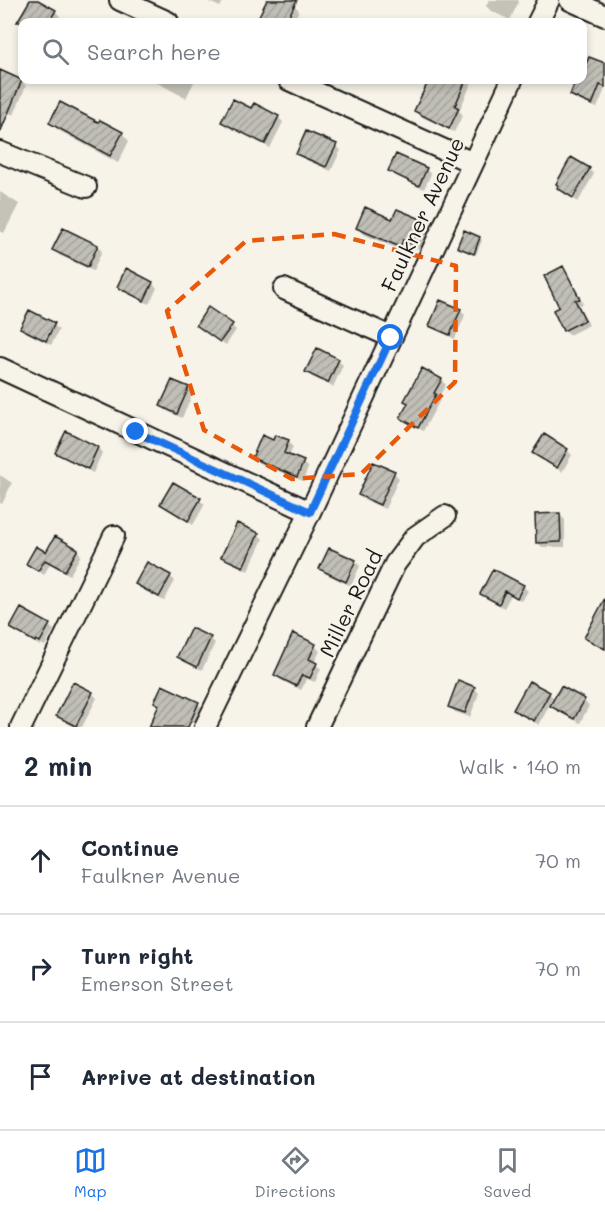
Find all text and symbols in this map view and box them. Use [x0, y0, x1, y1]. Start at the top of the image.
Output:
search box [18, 18, 587, 84]
icon: search [39, 35, 72, 68]
text: Search here [87, 37, 221, 66]
street label: Faulkner Avenue [374, 132, 470, 296]
route start [377, 324, 403, 350]
route end [122, 418, 148, 444]
street label: Miller Road [312, 545, 388, 661]
text: 2 min [24, 749, 92, 783]
text: Walk · 140 m [458, 753, 581, 779]
text: Continue [81, 833, 179, 862]
icon: ahead [24, 844, 57, 877]
text: 70 m [535, 847, 581, 873]
text: Faulkner Avenue [81, 862, 240, 888]
text: Turn right [81, 941, 193, 970]
icon: right [24, 952, 57, 985]
text: 70 m [535, 955, 581, 981]
text: Emerson Street [81, 970, 234, 996]
icon: arrive [24, 1060, 57, 1093]
text: Arrive at destination [81, 1062, 316, 1091]
tab: Map [74, 1144, 107, 1201]
tab: Directions [255, 1144, 336, 1201]
tab: Saved [484, 1144, 531, 1201]

